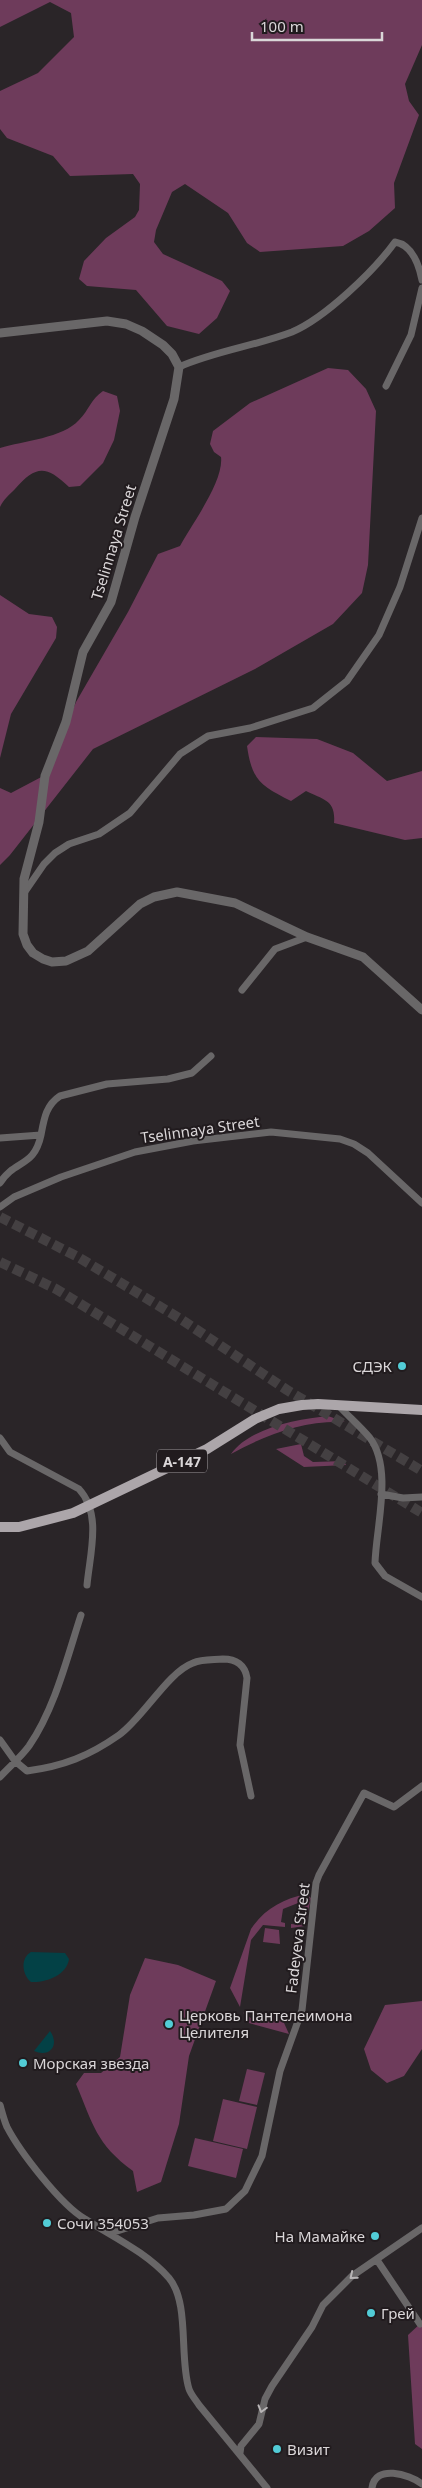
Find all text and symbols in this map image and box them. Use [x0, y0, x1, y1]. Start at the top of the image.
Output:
scale bar [252, 10, 382, 42]
text: 100 m [260, 16, 304, 36]
street label: Tselinnaya Street [86, 481, 140, 602]
street label: Tselinnaya Street [139, 1111, 261, 1147]
place label: СДЭК [352, 1356, 393, 1376]
marker: СДЭК [396, 1360, 408, 1372]
road number: А-147 [157, 1450, 207, 1472]
street label: Fadeyeva Street [280, 1881, 314, 1994]
place label: Церковь Пантелеимона Целителя [179, 2005, 353, 2042]
marker: Церковь Пантелеимона Целителя [163, 2018, 175, 2030]
place label: Морская звезда [33, 2053, 149, 2073]
marker: Морская звезда [17, 2057, 29, 2069]
place label: Сочи 354053 [57, 2213, 149, 2233]
marker: Сочи 354053 [41, 2217, 53, 2229]
place label: На Мамайке [275, 2226, 365, 2246]
marker: На Мамайке [369, 2230, 381, 2242]
one-way arrow [350, 2271, 359, 2280]
place label: Грей [381, 2303, 415, 2323]
marker: Грей [365, 2307, 377, 2319]
one-way arrow [258, 2404, 268, 2412]
place label: Визит [287, 2439, 330, 2459]
marker: Визит [271, 2443, 283, 2455]

